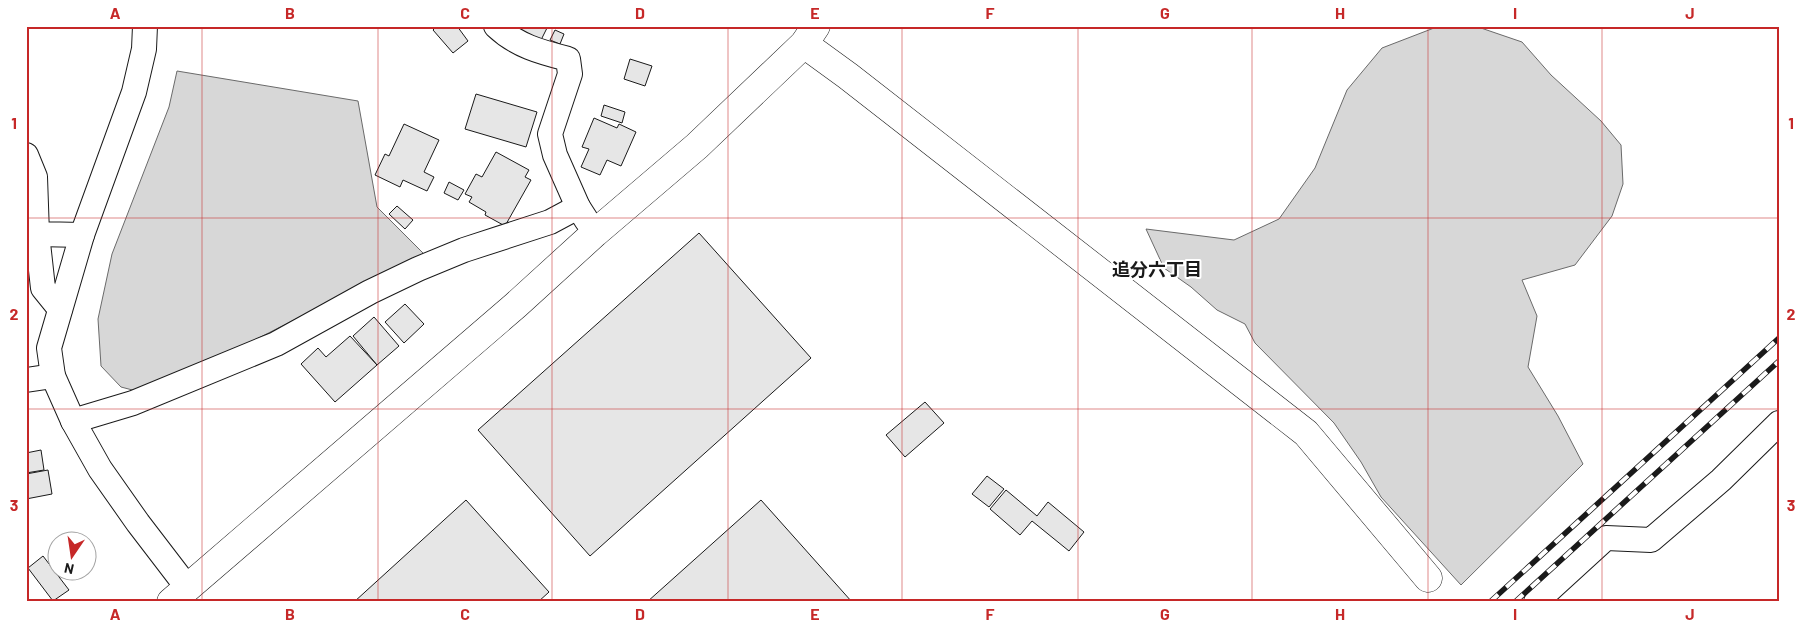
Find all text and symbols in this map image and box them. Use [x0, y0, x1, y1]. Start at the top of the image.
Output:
text: A [110, 3, 121, 22]
text: B [285, 3, 295, 22]
text: C [460, 3, 470, 22]
text: D [635, 3, 645, 22]
text: E [810, 3, 820, 22]
text: F [986, 3, 995, 22]
text: G [1160, 3, 1170, 22]
text: H [1335, 3, 1345, 22]
text: I [1513, 3, 1517, 22]
text: J [1685, 3, 1695, 22]
text: 1 [11, 113, 17, 132]
text: 1 [1788, 113, 1794, 132]
district label: 追分六丁目 [1112, 258, 1202, 280]
text: 2 [10, 304, 19, 323]
text: 2 [1787, 304, 1796, 323]
text: 3 [10, 495, 18, 514]
text: 3 [1787, 495, 1795, 514]
north arrow [48, 530, 98, 580]
text: N [63, 560, 75, 578]
text: A [110, 604, 121, 623]
text: B [285, 604, 295, 623]
text: C [460, 604, 470, 623]
text: D [635, 604, 645, 623]
text: E [810, 604, 820, 623]
text: F [986, 604, 995, 623]
text: G [1160, 604, 1170, 623]
text: H [1335, 604, 1345, 623]
text: I [1513, 604, 1517, 623]
text: J [1685, 604, 1695, 623]

